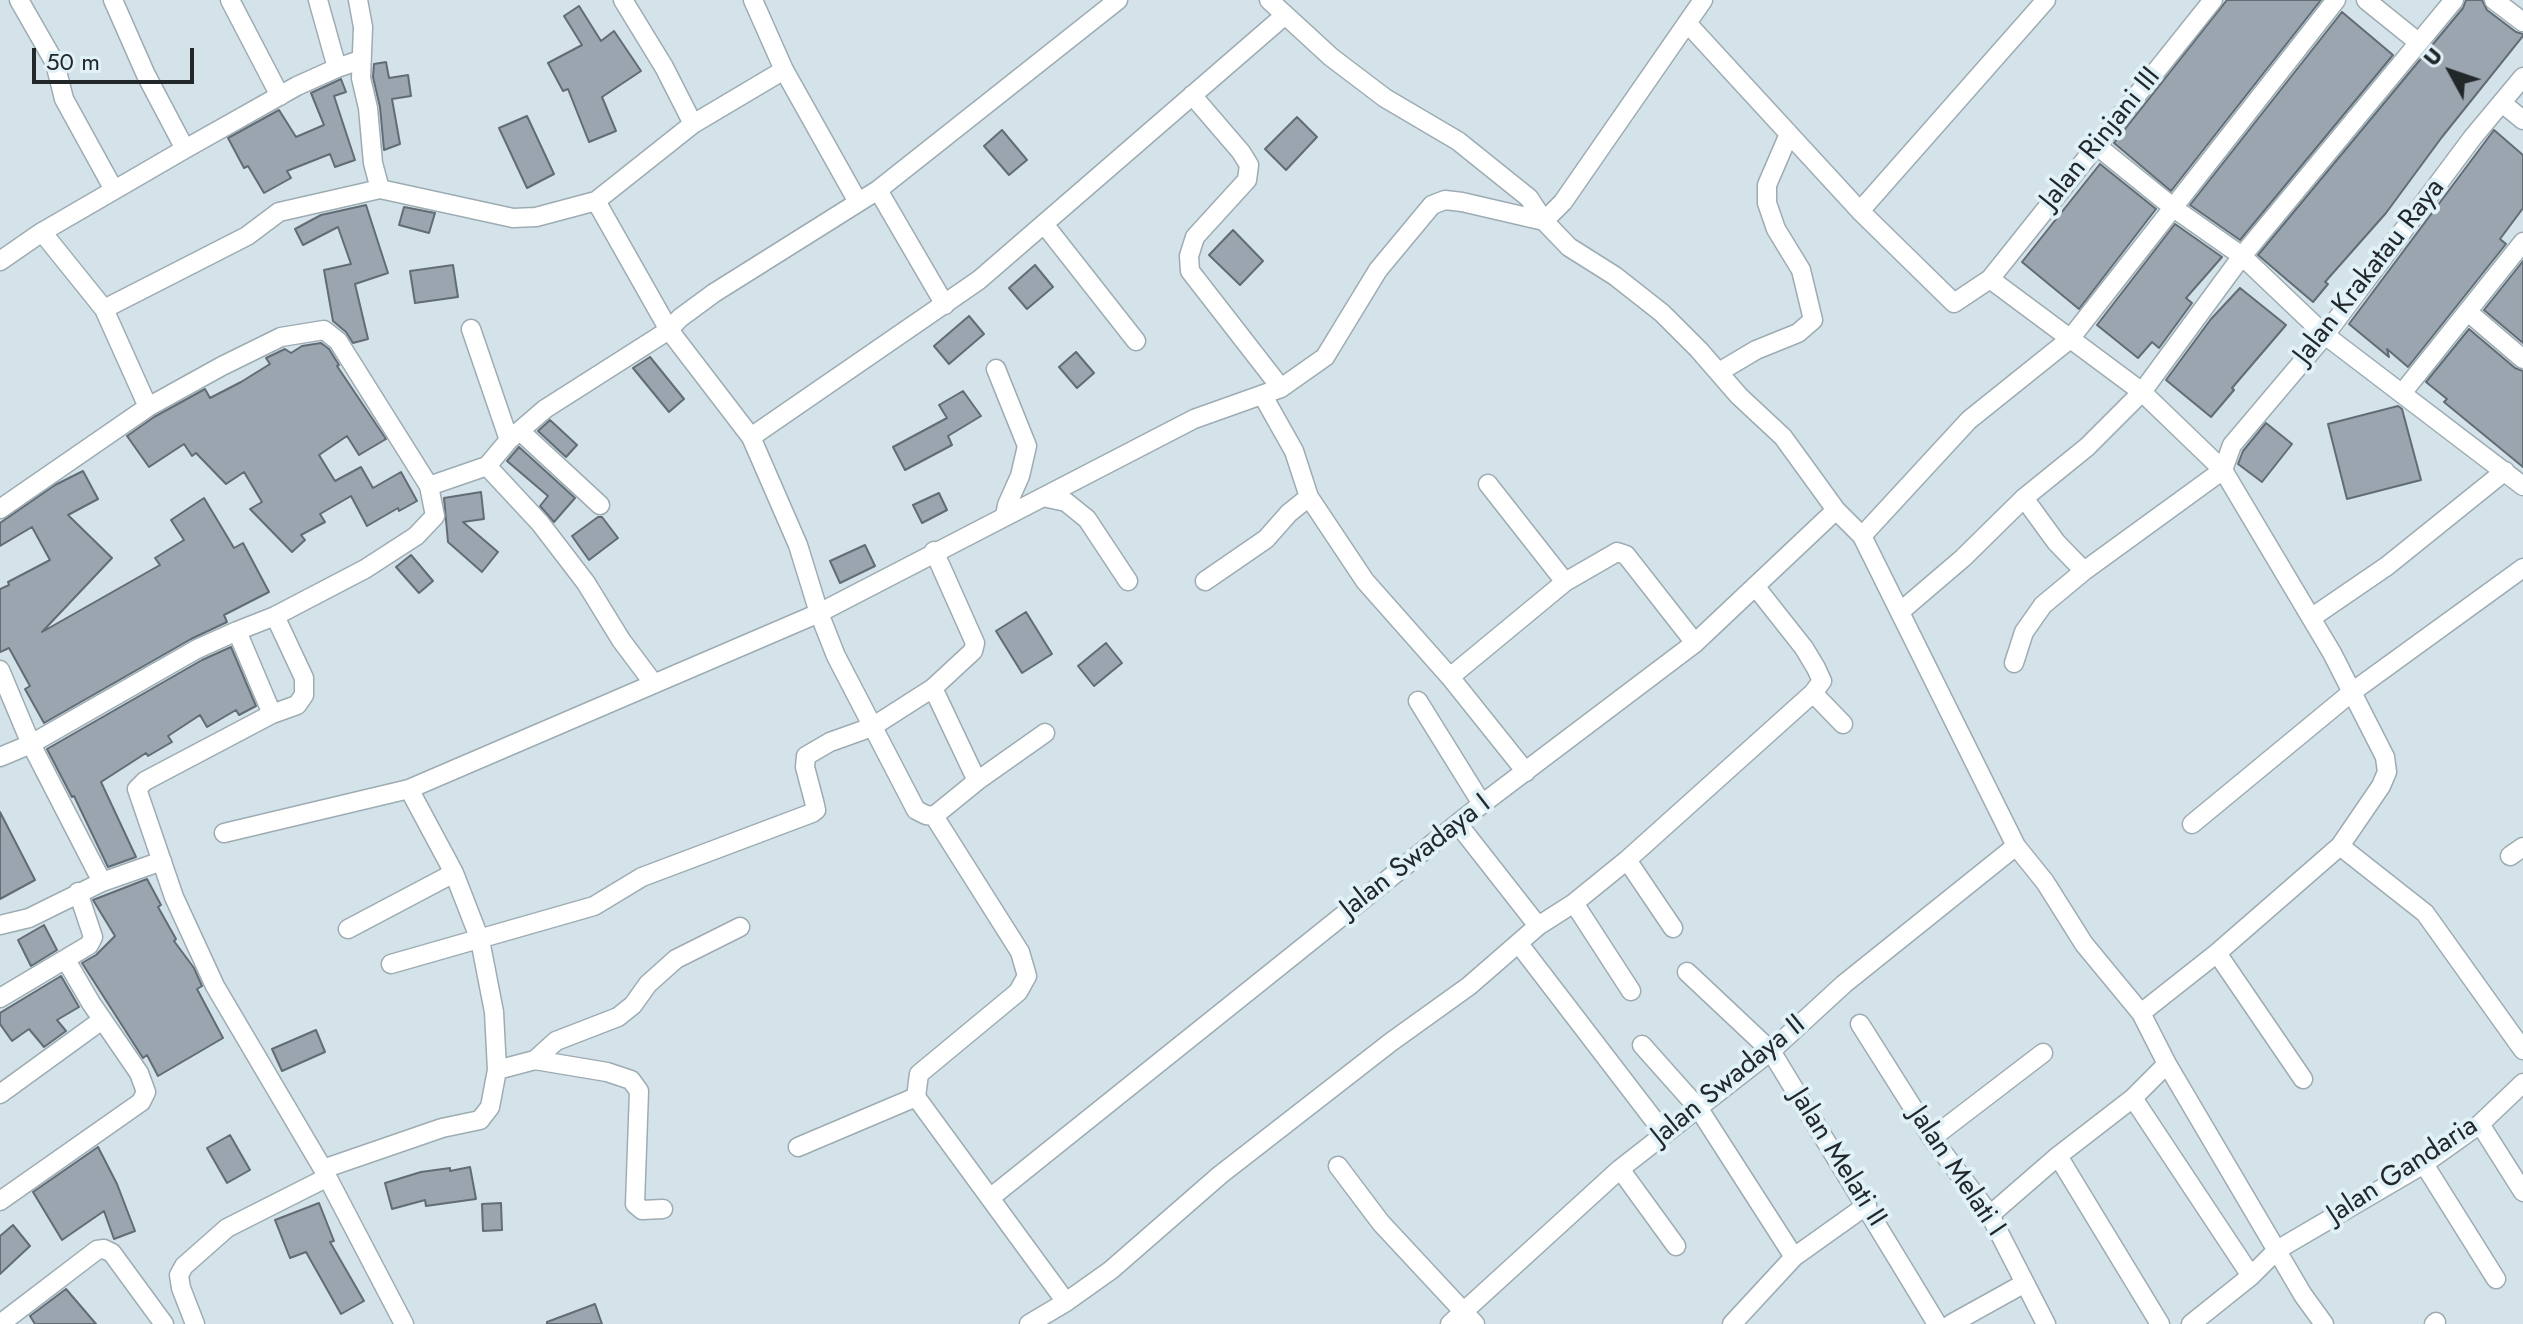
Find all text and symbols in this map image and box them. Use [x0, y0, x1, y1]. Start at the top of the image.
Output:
scale bar [36, 32, 198, 82]
north arrow [2411, 32, 2491, 112]
text: U [2415, 40, 2450, 73]
text: 50 m [46, 44, 100, 79]
street label: Jalan Rinjani III [2034, 61, 2168, 217]
street label: Jalan Krakatau Raya [2287, 173, 2453, 371]
street label: Jalan Swadaya I [1334, 788, 1498, 926]
street label: Jalan Swadaya II [1645, 1009, 1813, 1153]
street label: Jalan Melati II [1781, 1083, 1893, 1233]
street label: Jalan Melati I [1900, 1101, 2012, 1243]
street label: Jalan Gandaria [2321, 1110, 2485, 1232]

